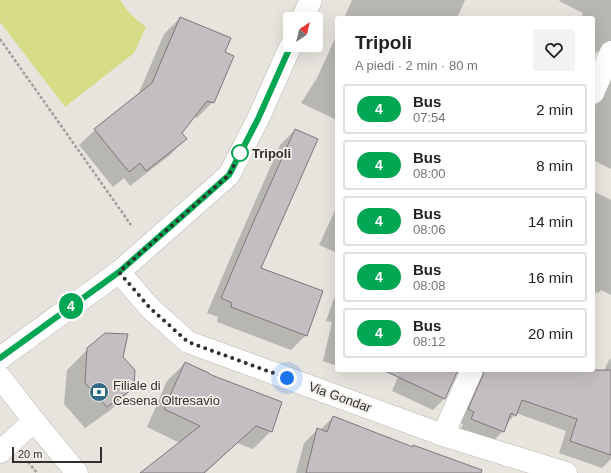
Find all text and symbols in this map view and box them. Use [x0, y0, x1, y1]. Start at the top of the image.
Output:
north arrow [283, 12, 323, 52]
map controls [283, 12, 323, 52]
button: heart [533, 29, 575, 71]
text: Tripoli [355, 32, 412, 53]
text: A piedi · 2 min · 80 m [355, 58, 478, 73]
text: Bus [413, 93, 441, 110]
text: 4 [375, 101, 383, 117]
text: 2 min [536, 101, 573, 118]
text: 07:54 [413, 110, 446, 125]
marker: Tripoli [231, 144, 249, 162]
place label: Tripoli [252, 146, 291, 161]
text: Bus [413, 149, 441, 166]
text: 4 [375, 157, 383, 173]
text: 8 min [536, 157, 573, 174]
text: 08:00 [413, 166, 446, 181]
text: Bus [413, 205, 441, 222]
text: 4 [375, 213, 383, 229]
text: 14 min [528, 213, 573, 230]
text: 08:06 [413, 222, 446, 237]
text: Bus [413, 261, 441, 278]
text: 4 [375, 269, 383, 285]
text: 16 min [528, 269, 573, 286]
text: 08:08 [413, 278, 446, 293]
line badge: 4 [58, 293, 84, 319]
text: 4 [67, 298, 75, 314]
text: Bus [413, 317, 441, 334]
text: 4 [375, 325, 383, 341]
text: 20 min [528, 325, 573, 342]
text: 08:12 [413, 334, 446, 349]
your location [277, 368, 297, 388]
place label: Filiale di Cesena Oltresavio [113, 378, 220, 408]
street label: Via Gondar [307, 379, 374, 415]
bank icon: Filiale di Cesena Oltresavio [88, 381, 110, 403]
scale bar [12, 445, 102, 464]
text: 20 m [18, 448, 42, 460]

